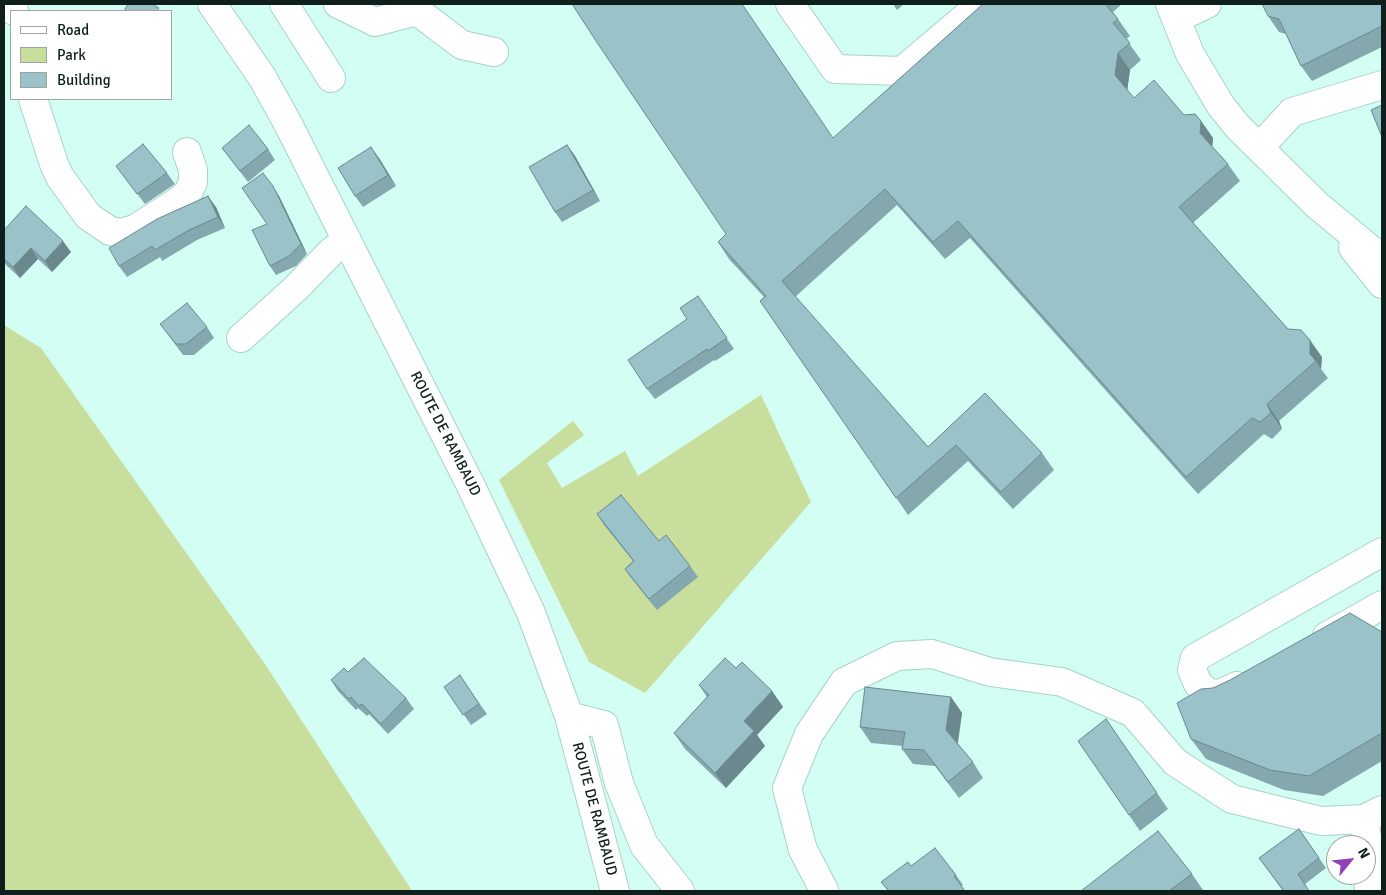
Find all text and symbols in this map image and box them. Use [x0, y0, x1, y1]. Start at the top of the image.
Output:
legend [10, 10, 172, 100]
text: Road [57, 21, 89, 39]
text: Park [57, 46, 86, 64]
text: Building [57, 71, 111, 89]
street label: ROUTE DE RAMBAUD [406, 369, 484, 499]
street label: ROUTE DE RAMBAUD [568, 740, 620, 878]
north arrow [1326, 835, 1376, 885]
text: N [1354, 845, 1374, 861]

